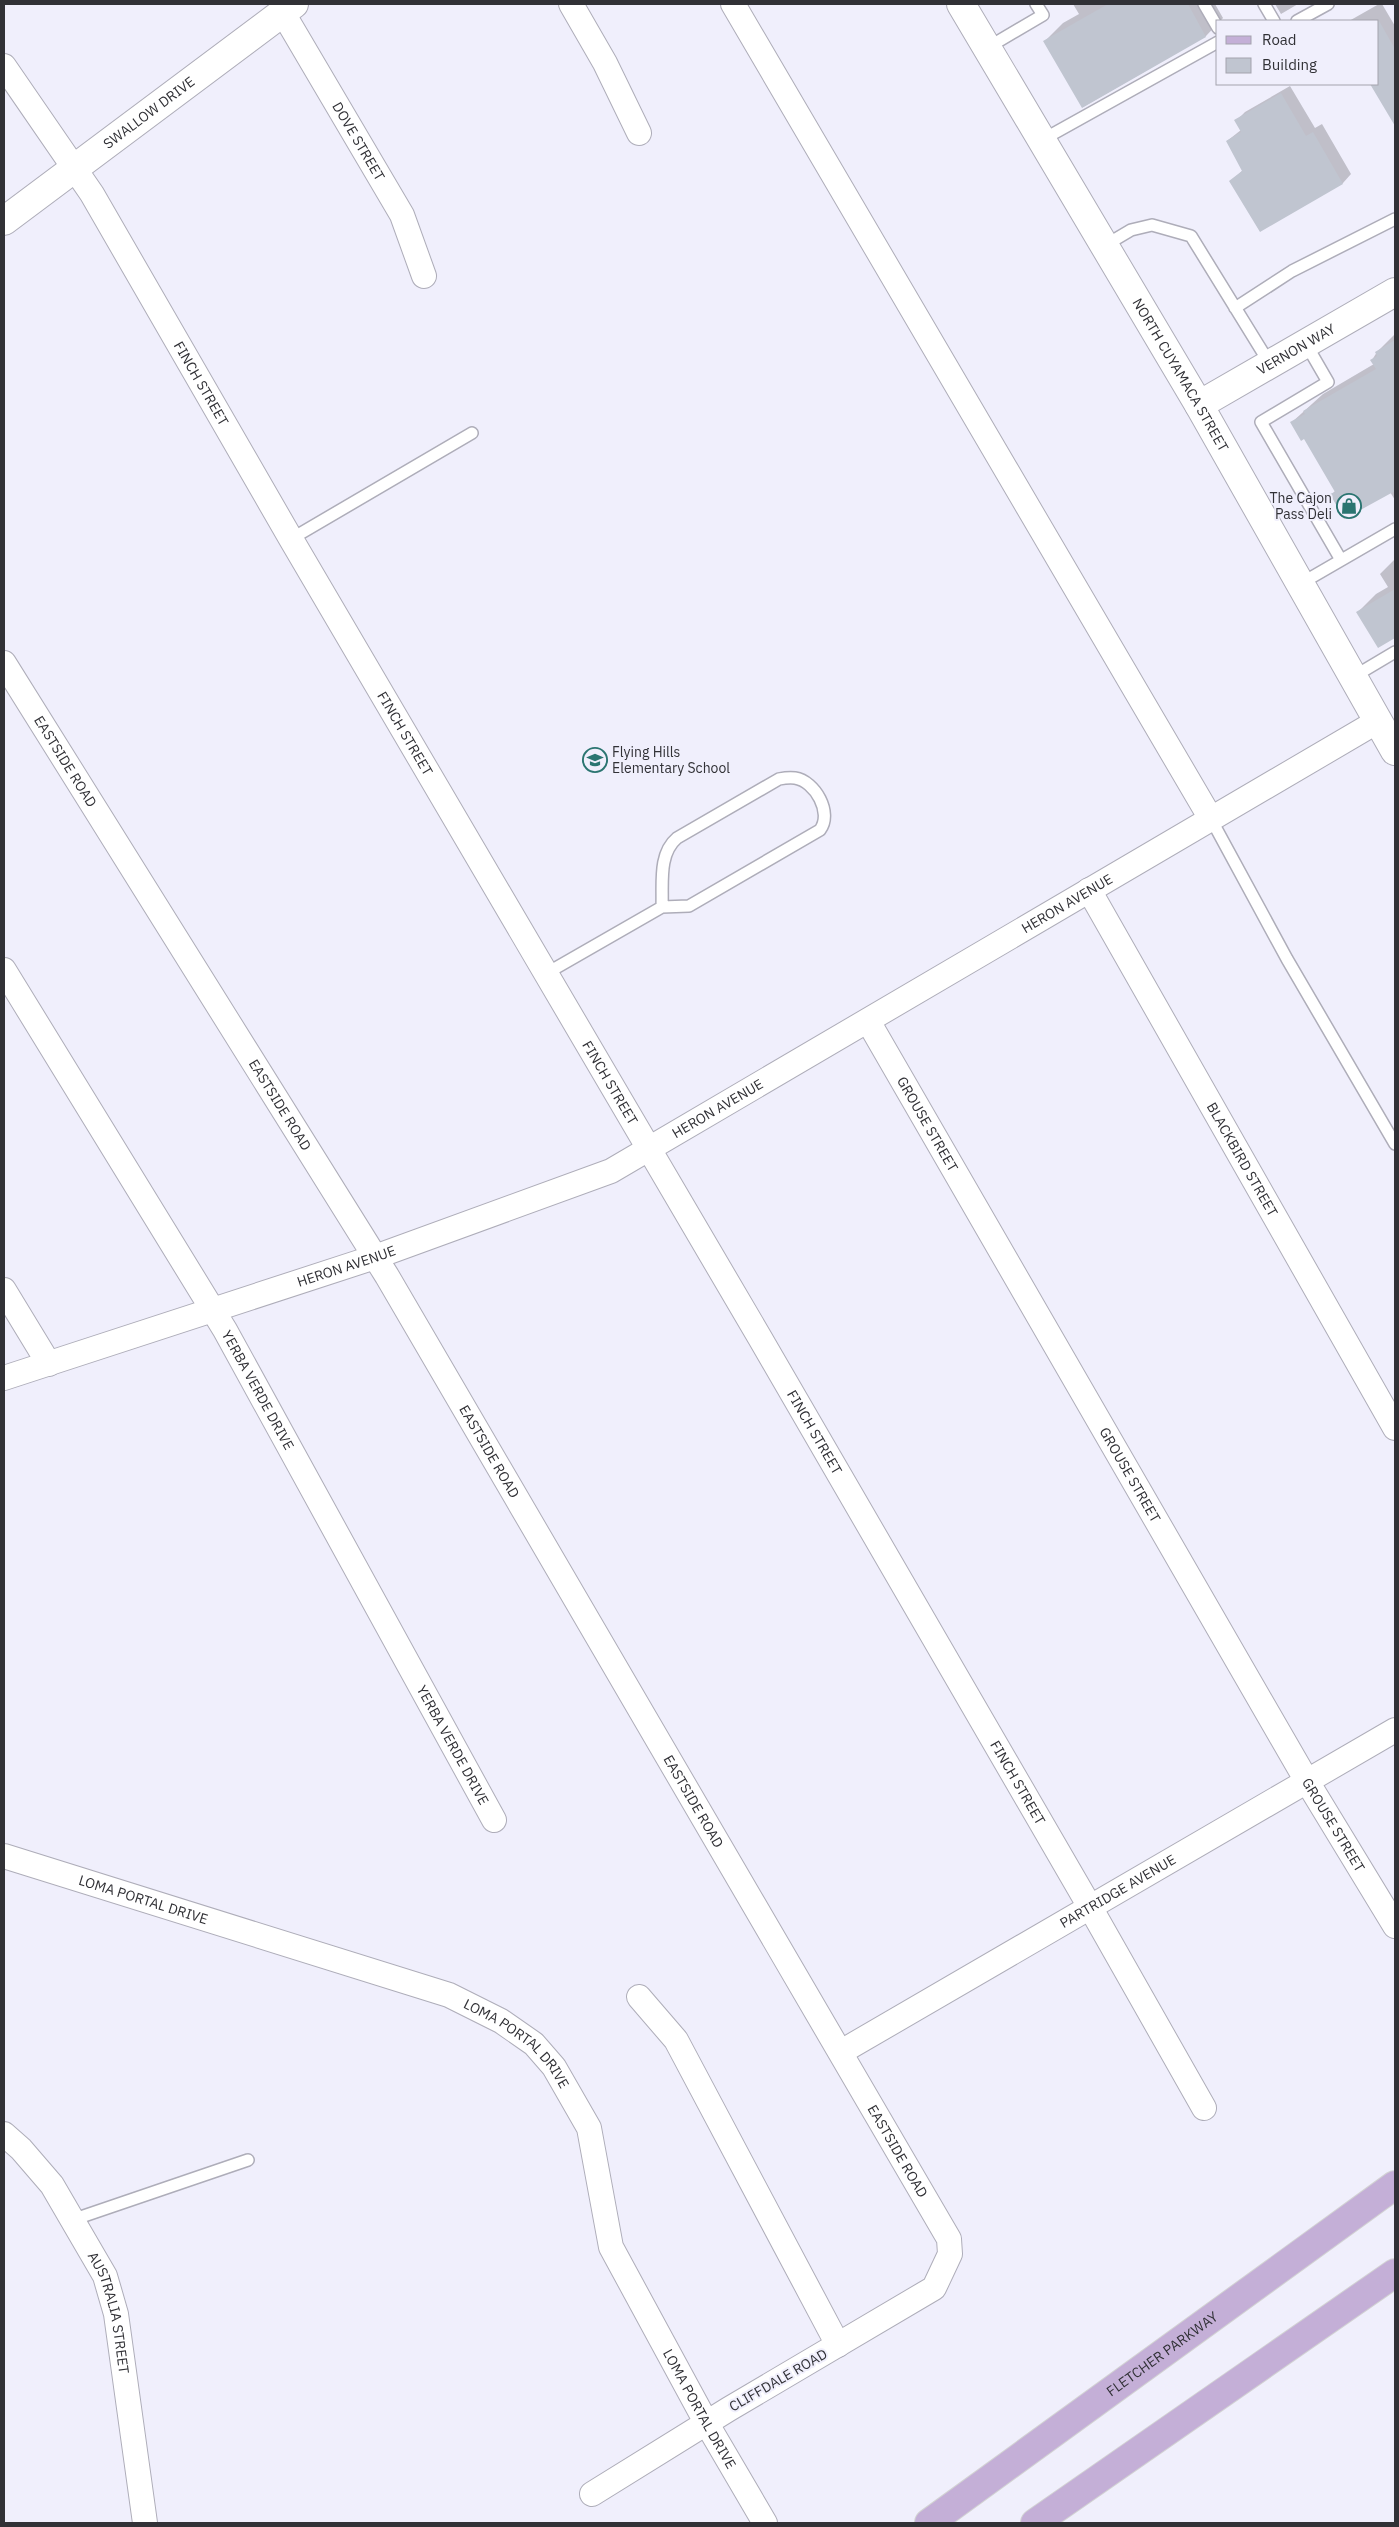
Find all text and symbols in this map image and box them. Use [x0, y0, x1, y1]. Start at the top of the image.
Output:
legend [1216, 20, 1379, 85]
text: Road [1262, 30, 1297, 49]
text: Building [1262, 55, 1317, 74]
street label: SWALLOW DRIVE [100, 73, 198, 153]
street label: DOVE STREET [328, 99, 389, 184]
street label: NORTH CUYAMACA STREET [1129, 295, 1233, 455]
street label: VERNON WAY [1254, 319, 1339, 379]
street label: FINCH STREET [170, 338, 233, 429]
place label: The Cajon Pass Deli [1270, 489, 1332, 523]
shop icon: The Cajon Pass Deli [1336, 493, 1362, 519]
street label: FINCH STREET [373, 688, 437, 779]
street label: EASTSIDE ROAD [30, 712, 101, 810]
place label: Flying Hills Elementary School [612, 743, 730, 777]
school or university icon: Flying Hills Elementary School [582, 747, 608, 773]
street label: HERON AVENUE [1018, 870, 1116, 937]
street label: FINCH STREET [578, 1037, 642, 1128]
street label: EASTSIDE ROAD [245, 1056, 315, 1154]
street label: GROUSE STREET [893, 1073, 962, 1175]
street label: HERON AVENUE [669, 1075, 766, 1142]
street label: BLACKBIRD STREET [1203, 1099, 1282, 1220]
street label: HERON AVENUE [295, 1241, 398, 1291]
street label: YERBA VERDE DRIVE [218, 1327, 298, 1453]
street label: FINCH STREET [783, 1387, 846, 1478]
street label: EASTSIDE ROAD [455, 1402, 524, 1501]
street label: GROUSE STREET [1096, 1424, 1165, 1526]
street label: YERBA VERDE DRIVE [413, 1682, 493, 1808]
street label: FINCH STREET [986, 1737, 1049, 1828]
street label: EASTSIDE ROAD [659, 1752, 728, 1851]
street label: GROUSE STREET [1298, 1775, 1369, 1875]
street label: PARTRIDGE AVENUE [1056, 1850, 1179, 1932]
street label: LOMA PORTAL DRIVE [77, 1871, 210, 1928]
street label: LOMA PORTAL DRIVE [461, 1995, 573, 2092]
street label: EASTSIDE ROAD [864, 2101, 932, 2201]
street label: AUSTRALIA STREET [84, 2248, 133, 2375]
street label: FLETCHER PARKWAY [1103, 2307, 1222, 2400]
street label: CLIFFDALE ROAD [726, 2345, 830, 2415]
street label: LOMA PORTAL DRIVE [659, 2346, 740, 2472]

